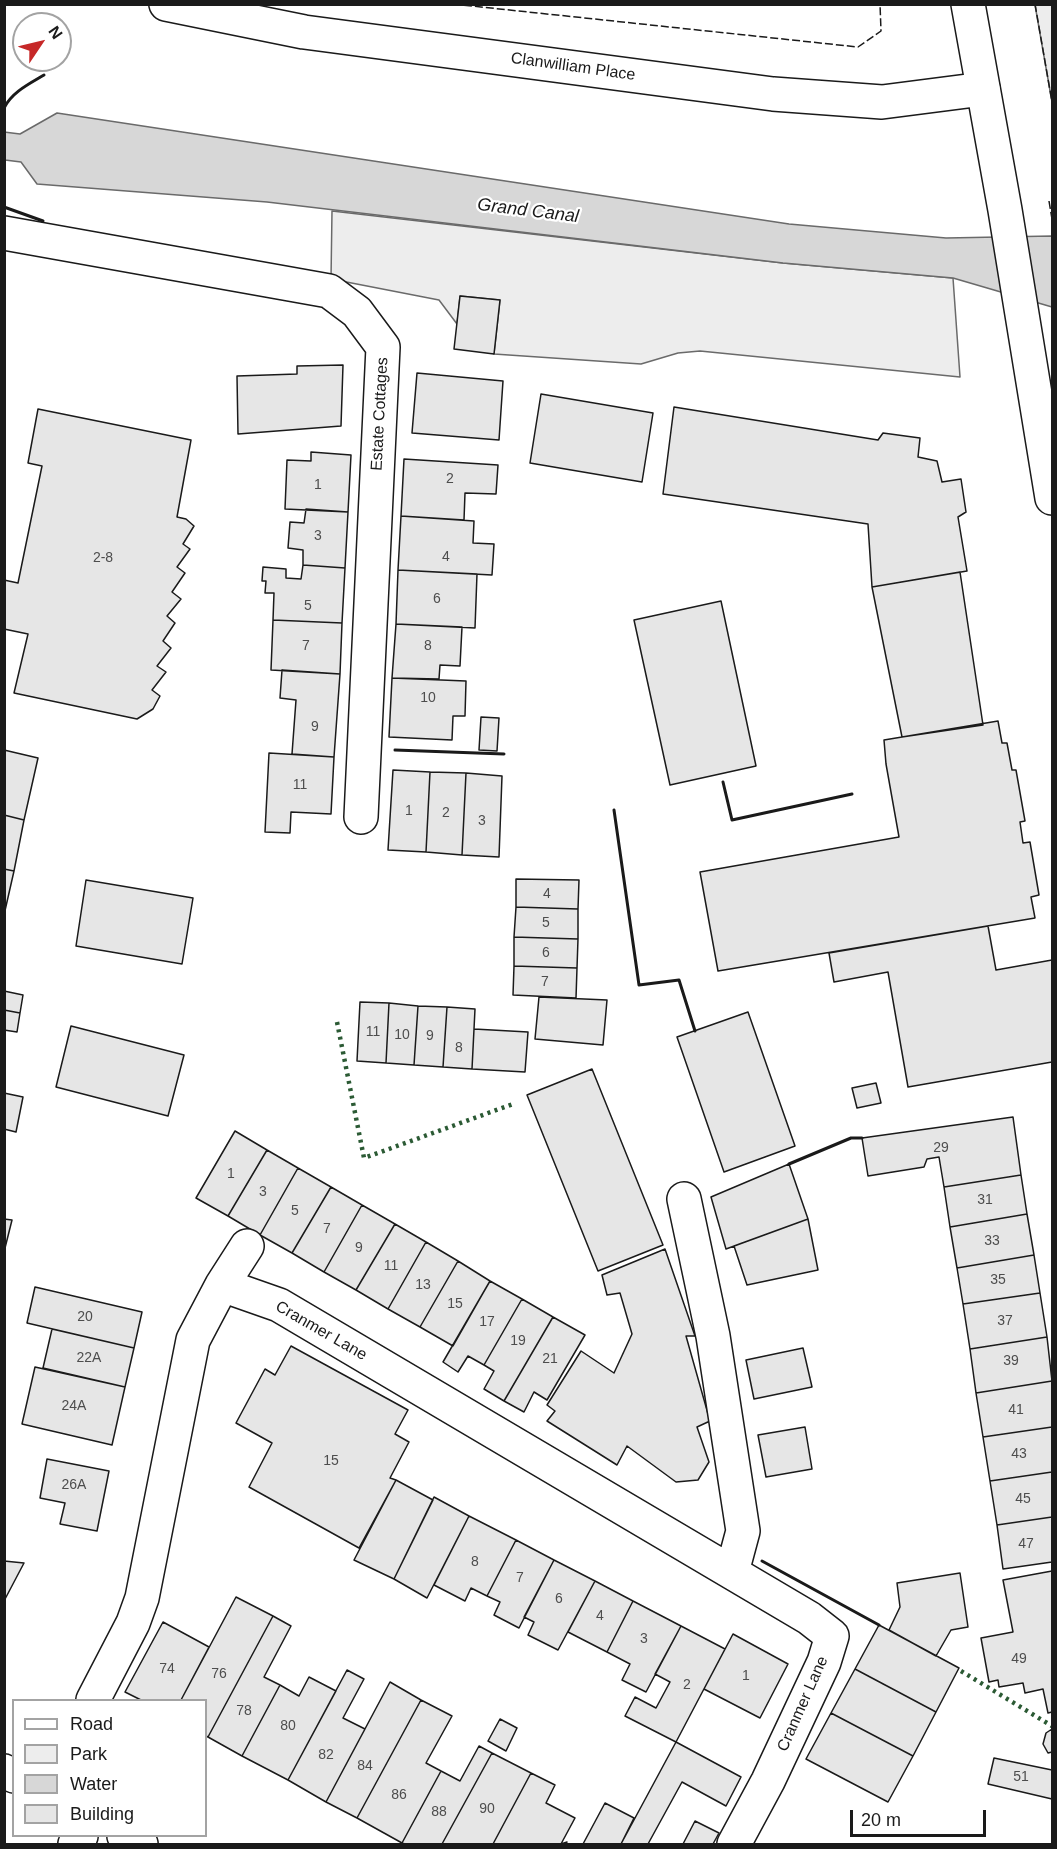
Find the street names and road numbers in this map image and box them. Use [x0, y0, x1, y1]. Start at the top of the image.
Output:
street label: Clanwilliam Place [510, 49, 636, 85]
street label: Estate Cottages [367, 357, 393, 471]
street label: Cranmer Lane [272, 1297, 370, 1365]
street label: Cranmer Lane [773, 1653, 833, 1755]

